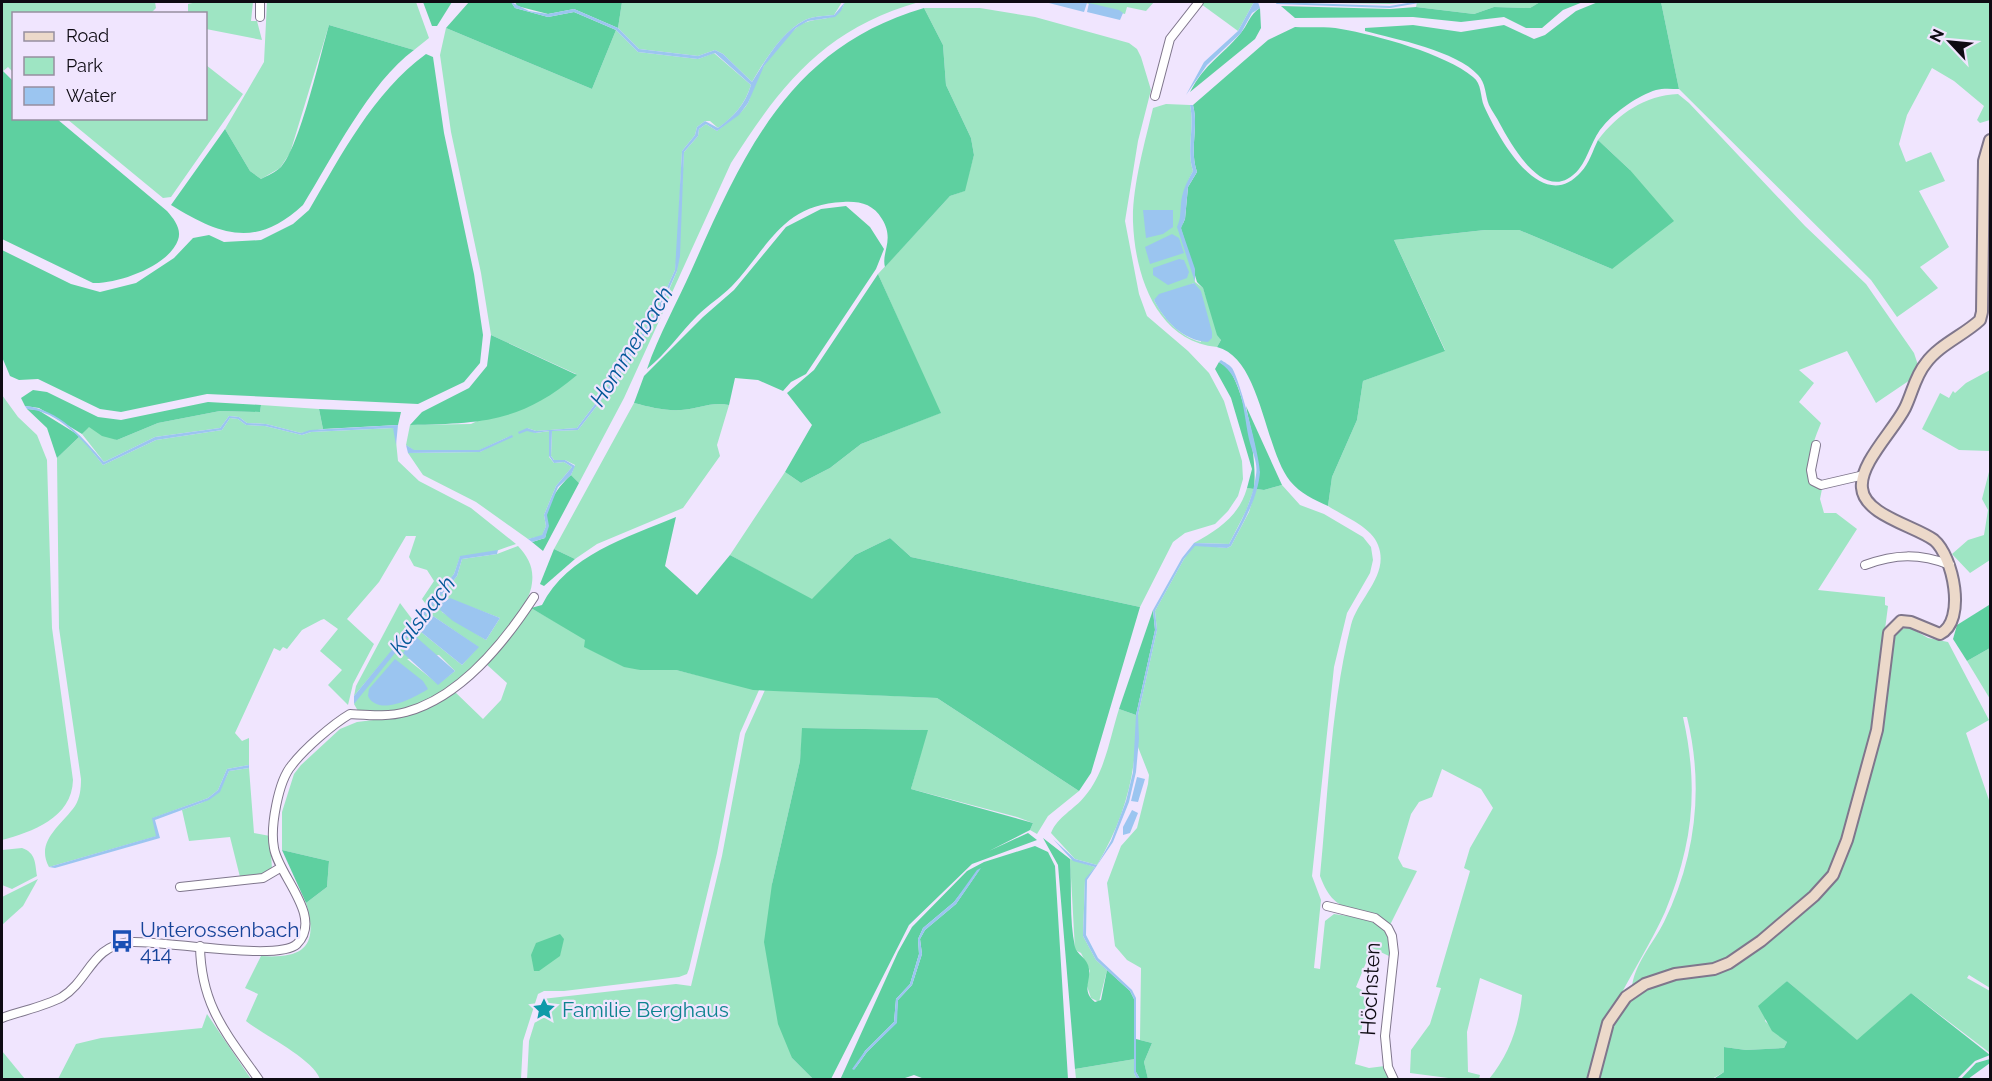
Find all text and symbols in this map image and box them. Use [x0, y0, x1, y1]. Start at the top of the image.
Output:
legend [12, 12, 207, 120]
north arrow [1920, 12, 1980, 72]
text: Road [66, 25, 109, 46]
text: N [1926, 26, 1948, 45]
text: Park [66, 55, 103, 76]
text: Water [66, 85, 117, 106]
water label: Hommerbach [584, 281, 678, 411]
water label: Kalsbach [383, 571, 461, 659]
place label: Unterossenbach 414 [140, 917, 300, 966]
bus stop icon: Unterossenbach 414 [109, 928, 135, 954]
street label: Höchsten [1355, 942, 1385, 1036]
place icon: Familie Berghaus [531, 996, 557, 1022]
place label: Familie Berghaus [562, 997, 729, 1022]

